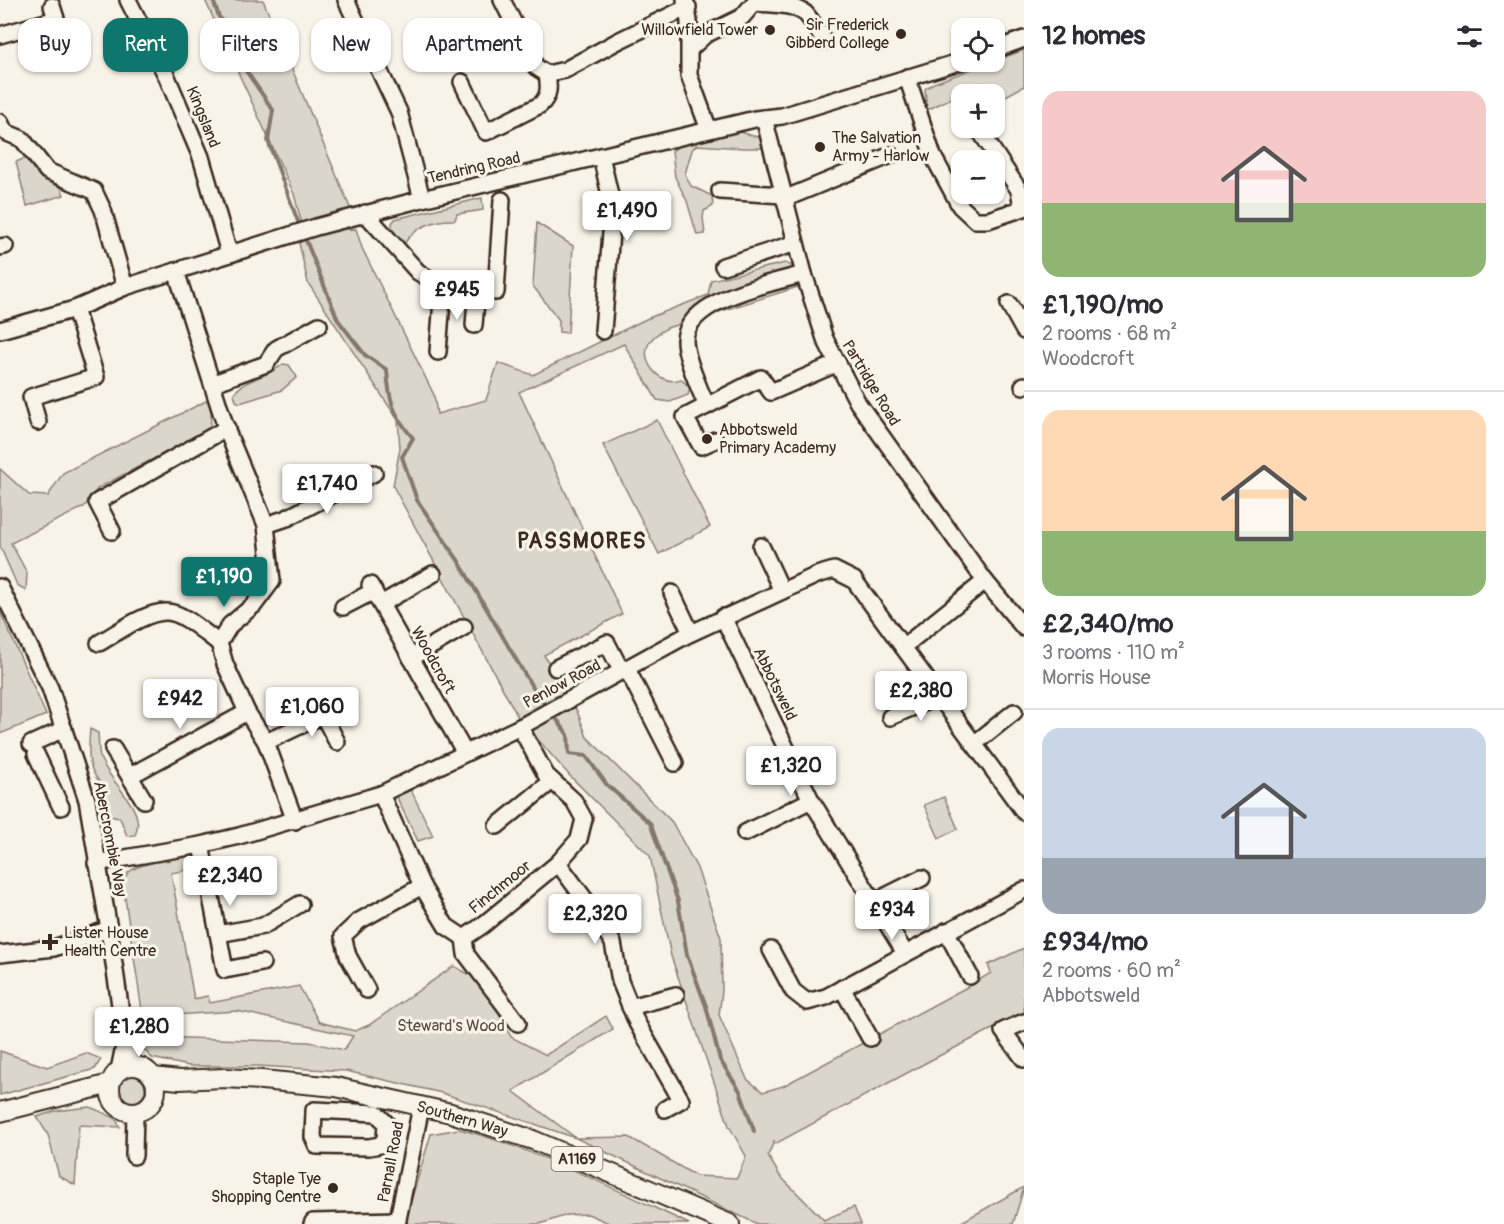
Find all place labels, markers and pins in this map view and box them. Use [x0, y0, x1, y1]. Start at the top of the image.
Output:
place label: Sir Frederick Gibberd College [785, 15, 889, 53]
place label: Willowfield Tower [641, 20, 758, 40]
marker: Willowfield Tower [763, 23, 777, 37]
marker: Sir Frederick Gibberd College [894, 27, 908, 41]
place label: The Salvation Army - Harlow [832, 128, 929, 166]
marker: The Salvation Army - Harlow [813, 140, 827, 154]
pin: £1,490 [578, 191, 676, 242]
pin: £945 [421, 270, 493, 321]
place label: Abbotsweld Primary Academy [719, 420, 836, 458]
marker: Abbotsweld Primary Academy [700, 432, 714, 446]
pin: £1,740 [278, 464, 376, 515]
pin: £1,190 [175, 557, 273, 608]
pin: £2,380 [872, 671, 970, 722]
pin: £942 [144, 679, 216, 730]
pin: £1,060 [263, 687, 361, 738]
pin: £1,320 [742, 746, 840, 797]
pin: £2,340 [181, 856, 279, 907]
pin: £934 [856, 890, 928, 941]
pin: £2,320 [546, 894, 644, 945]
place label: Lister House Health Centre [64, 923, 156, 961]
marker: Lister House Health Centre [41, 933, 59, 951]
pin: £1,280 [90, 1007, 188, 1058]
place label: Staple Tye Shopping Centre [211, 1169, 321, 1207]
marker: Staple Tye Shopping Centre [326, 1181, 340, 1195]

